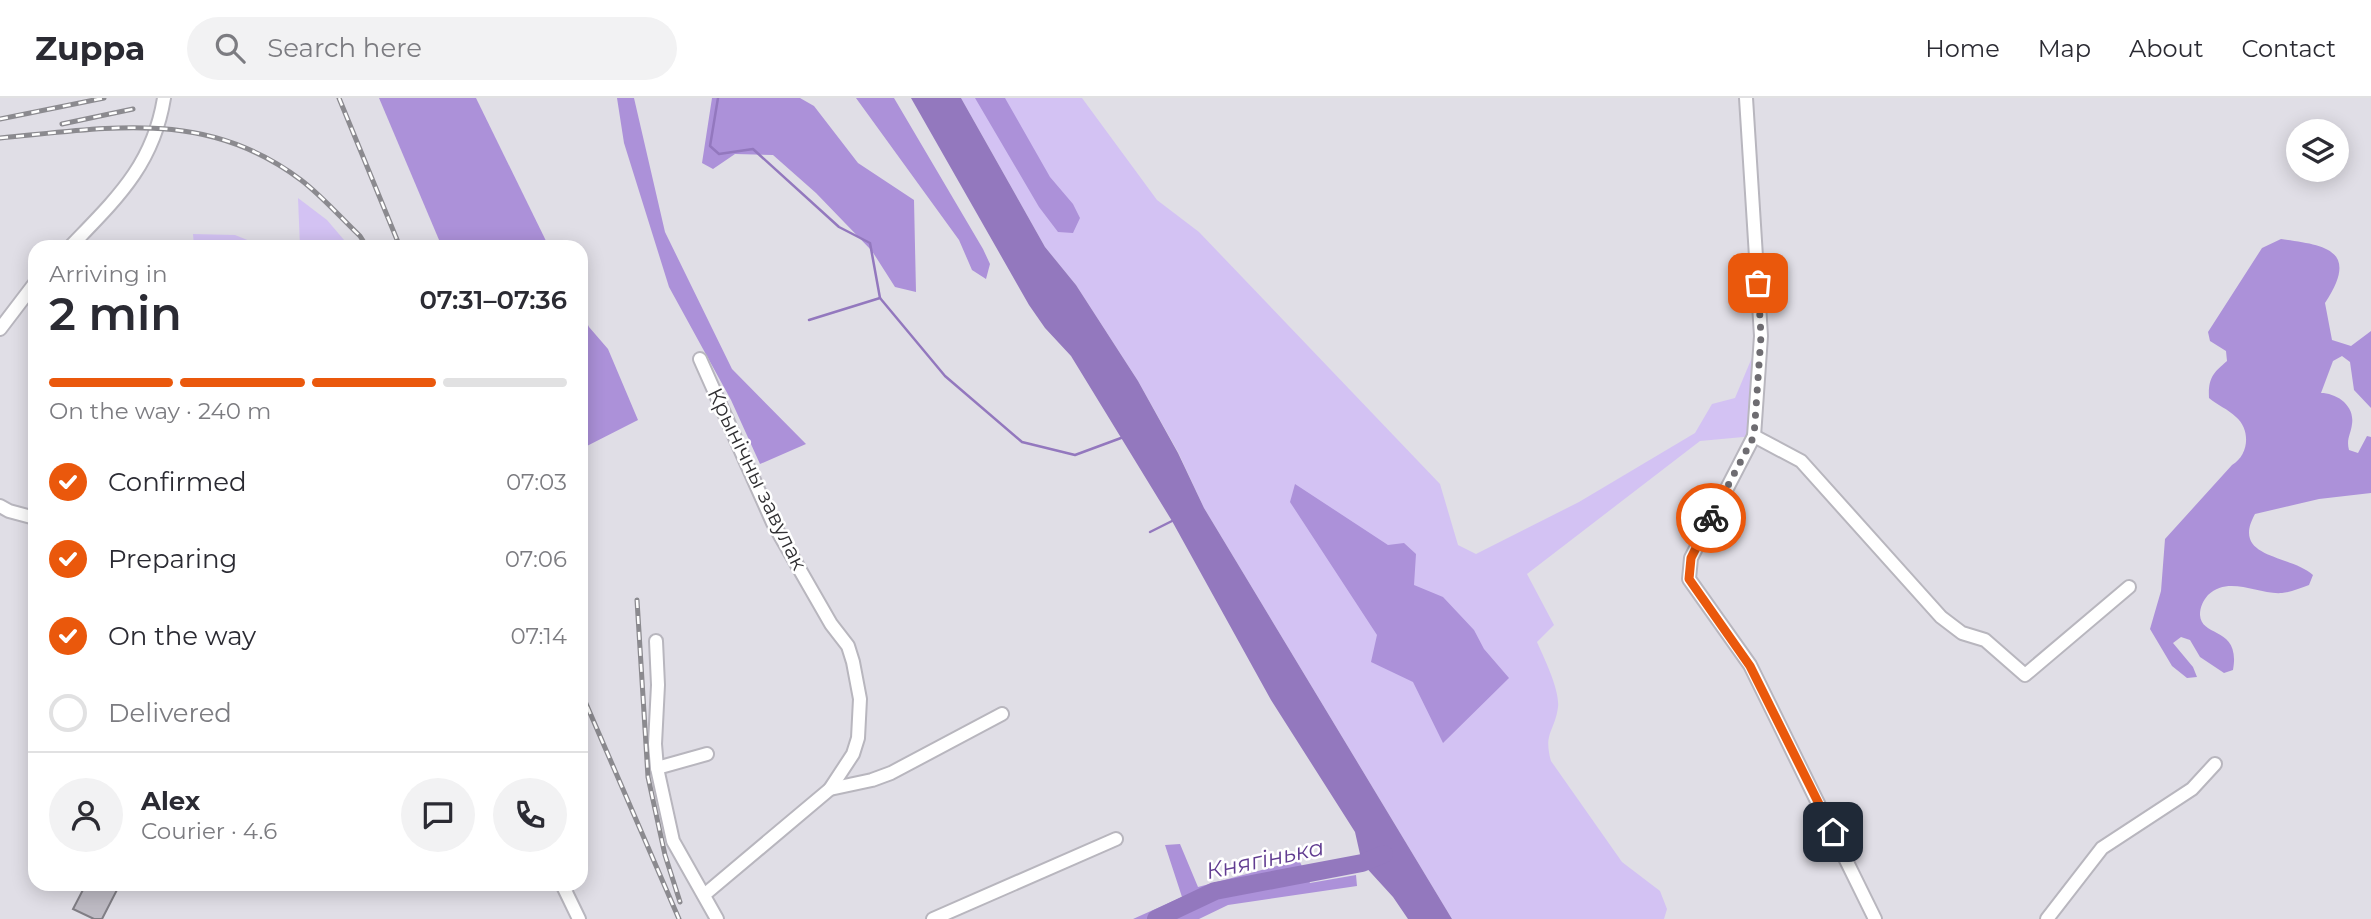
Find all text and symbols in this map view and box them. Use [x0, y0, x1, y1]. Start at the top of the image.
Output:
search box [187, 17, 677, 80]
text: Zuppa [35, 28, 145, 68]
icon: search [211, 29, 249, 67]
text: Search here [267, 32, 422, 64]
text: Home [1925, 34, 2000, 63]
text: Map [2038, 34, 2091, 63]
text: About [2129, 34, 2203, 63]
text: Contact [2241, 34, 2336, 63]
map controls [2286, 119, 2349, 182]
button: layers [2286, 119, 2349, 182]
pin [1728, 253, 1788, 313]
text: Arriving in [49, 260, 168, 288]
icon: bag [1739, 264, 1777, 302]
text: 07:31–07:36 [419, 284, 567, 316]
text: 2 min [49, 285, 182, 342]
street label: Крынічны завулак [703, 384, 812, 574]
text: On the way · 240 m [49, 397, 271, 425]
icon: check [49, 463, 87, 501]
text: Confirmed [108, 466, 247, 498]
text: 07:03 [506, 468, 567, 496]
courier [1676, 483, 1746, 553]
icon: bike [1692, 499, 1730, 537]
icon: check [49, 540, 87, 578]
text: Preparing [108, 543, 237, 575]
text: 07:06 [505, 545, 567, 573]
icon: check [49, 617, 87, 655]
text: On the way [108, 620, 256, 652]
text: 07:14 [510, 622, 567, 650]
text: Delivered [108, 697, 232, 729]
button: person [49, 778, 123, 852]
button: chat [401, 778, 475, 852]
button: phone [493, 778, 567, 852]
text: Alex [141, 785, 200, 817]
pin [1803, 802, 1863, 862]
icon: home [1814, 813, 1852, 851]
text: Courier · 4.6 [141, 817, 277, 845]
water label: Княгінька [1204, 833, 1326, 885]

